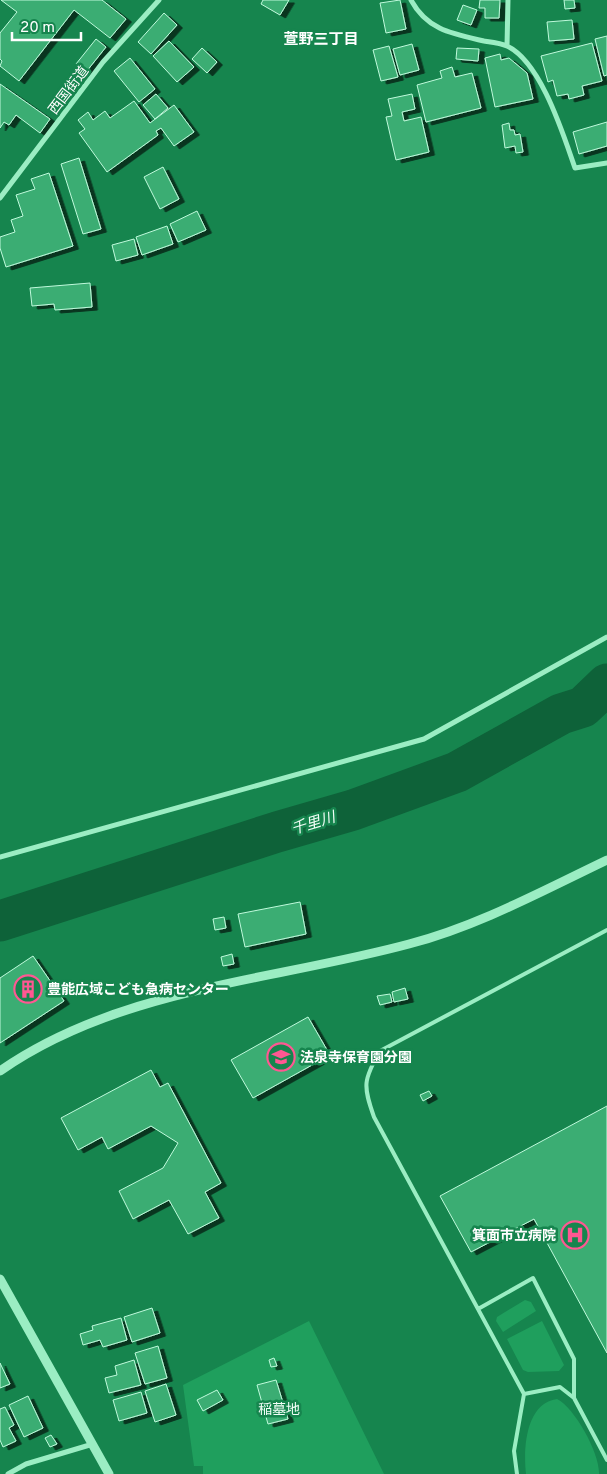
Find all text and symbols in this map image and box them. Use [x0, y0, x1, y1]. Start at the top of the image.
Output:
scale bar [12, 10, 81, 42]
text: 20 m [20, 19, 55, 38]
district label: 萱野三丁目 [283, 31, 359, 50]
street label: 西国街道 [46, 63, 93, 118]
water label: 千里川 [289, 808, 340, 840]
building icon: 豊能広域こども急病センター [13, 974, 43, 1004]
place label: 豊能広域こども急病センター [47, 981, 229, 999]
school or university icon: 法泉寺保育園分園 [266, 1042, 296, 1072]
place label: 法泉寺保育園分園 [300, 1049, 412, 1067]
hospital icon: 箕面市立病院 [560, 1220, 590, 1250]
place label: 箕面市立病院 [472, 1227, 556, 1245]
park label: 稲墓地 [258, 1402, 300, 1419]

